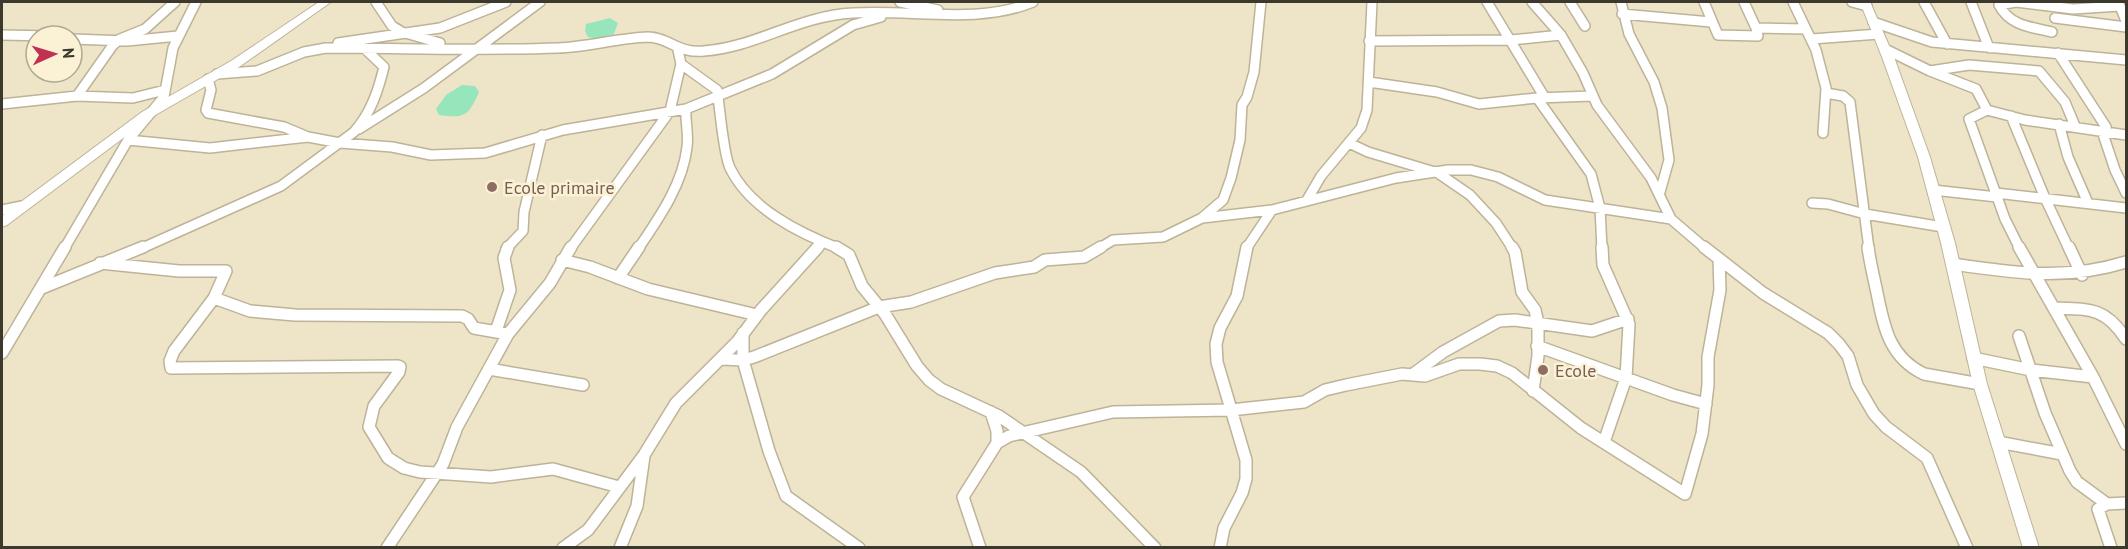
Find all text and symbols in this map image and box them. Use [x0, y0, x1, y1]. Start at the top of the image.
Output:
north arrow [24, 24, 84, 84]
text: N [59, 47, 79, 59]
place label: Ecole primaire [504, 176, 615, 199]
marker: Ecole primaire [485, 180, 499, 194]
place label: Ecole [1555, 359, 1596, 382]
marker: Ecole [1536, 363, 1550, 377]

